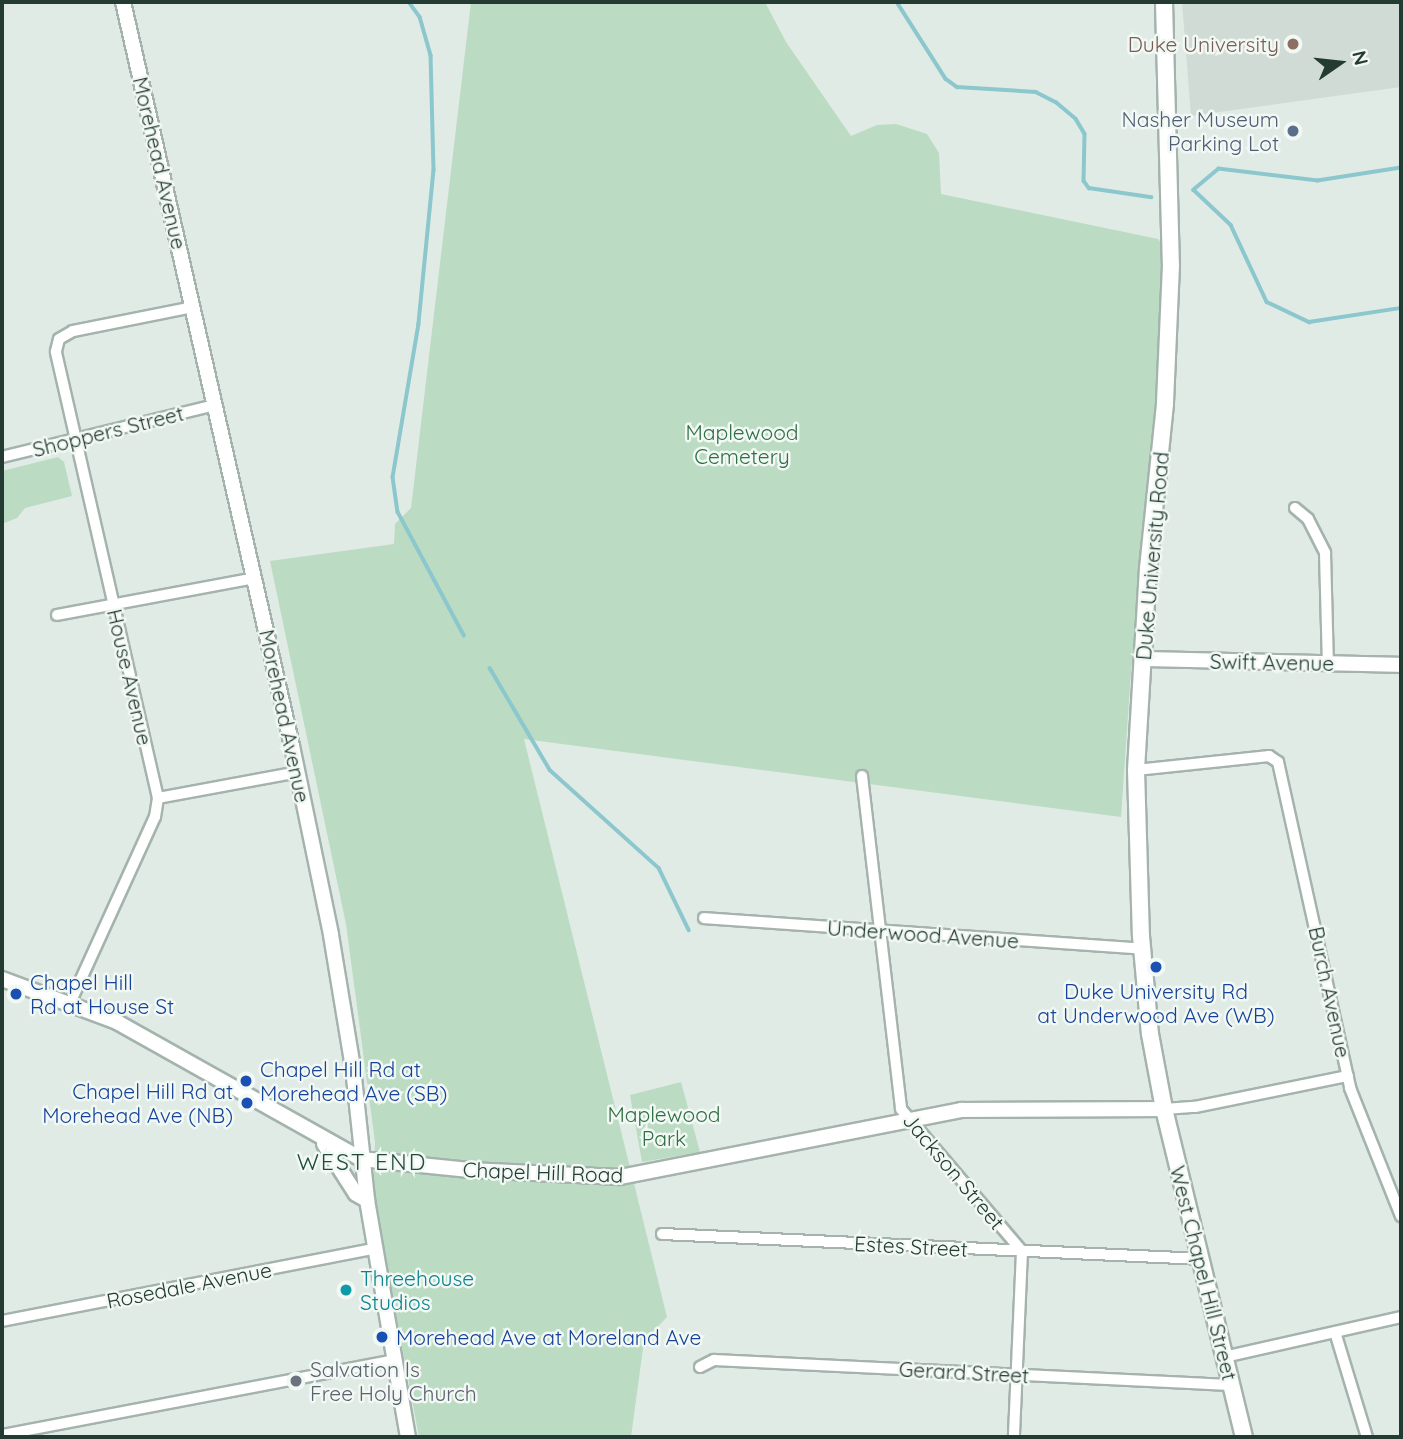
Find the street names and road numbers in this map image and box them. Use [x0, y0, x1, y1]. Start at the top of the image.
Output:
street label: Morehead Avenue [128, 74, 192, 252]
street label: Shoppers Street [30, 400, 186, 462]
street label: Duke University Road [1130, 451, 1174, 661]
street label: House Avenue [102, 606, 158, 748]
street label: Morehead Avenue [254, 627, 316, 805]
street label: Swift Avenue [1210, 648, 1334, 676]
street label: Underwood Avenue [826, 915, 1020, 953]
street label: Burch Avenue [1304, 924, 1356, 1060]
street label: Jackson Street [898, 1108, 1010, 1234]
street label: Chapel Hill Road [462, 1157, 624, 1187]
street label: West Chapel Hill Street [1165, 1163, 1243, 1383]
street label: Estes Street [854, 1230, 968, 1262]
street label: Rosedale Avenue [104, 1257, 274, 1313]
street label: Gerard Street [898, 1356, 1030, 1388]

